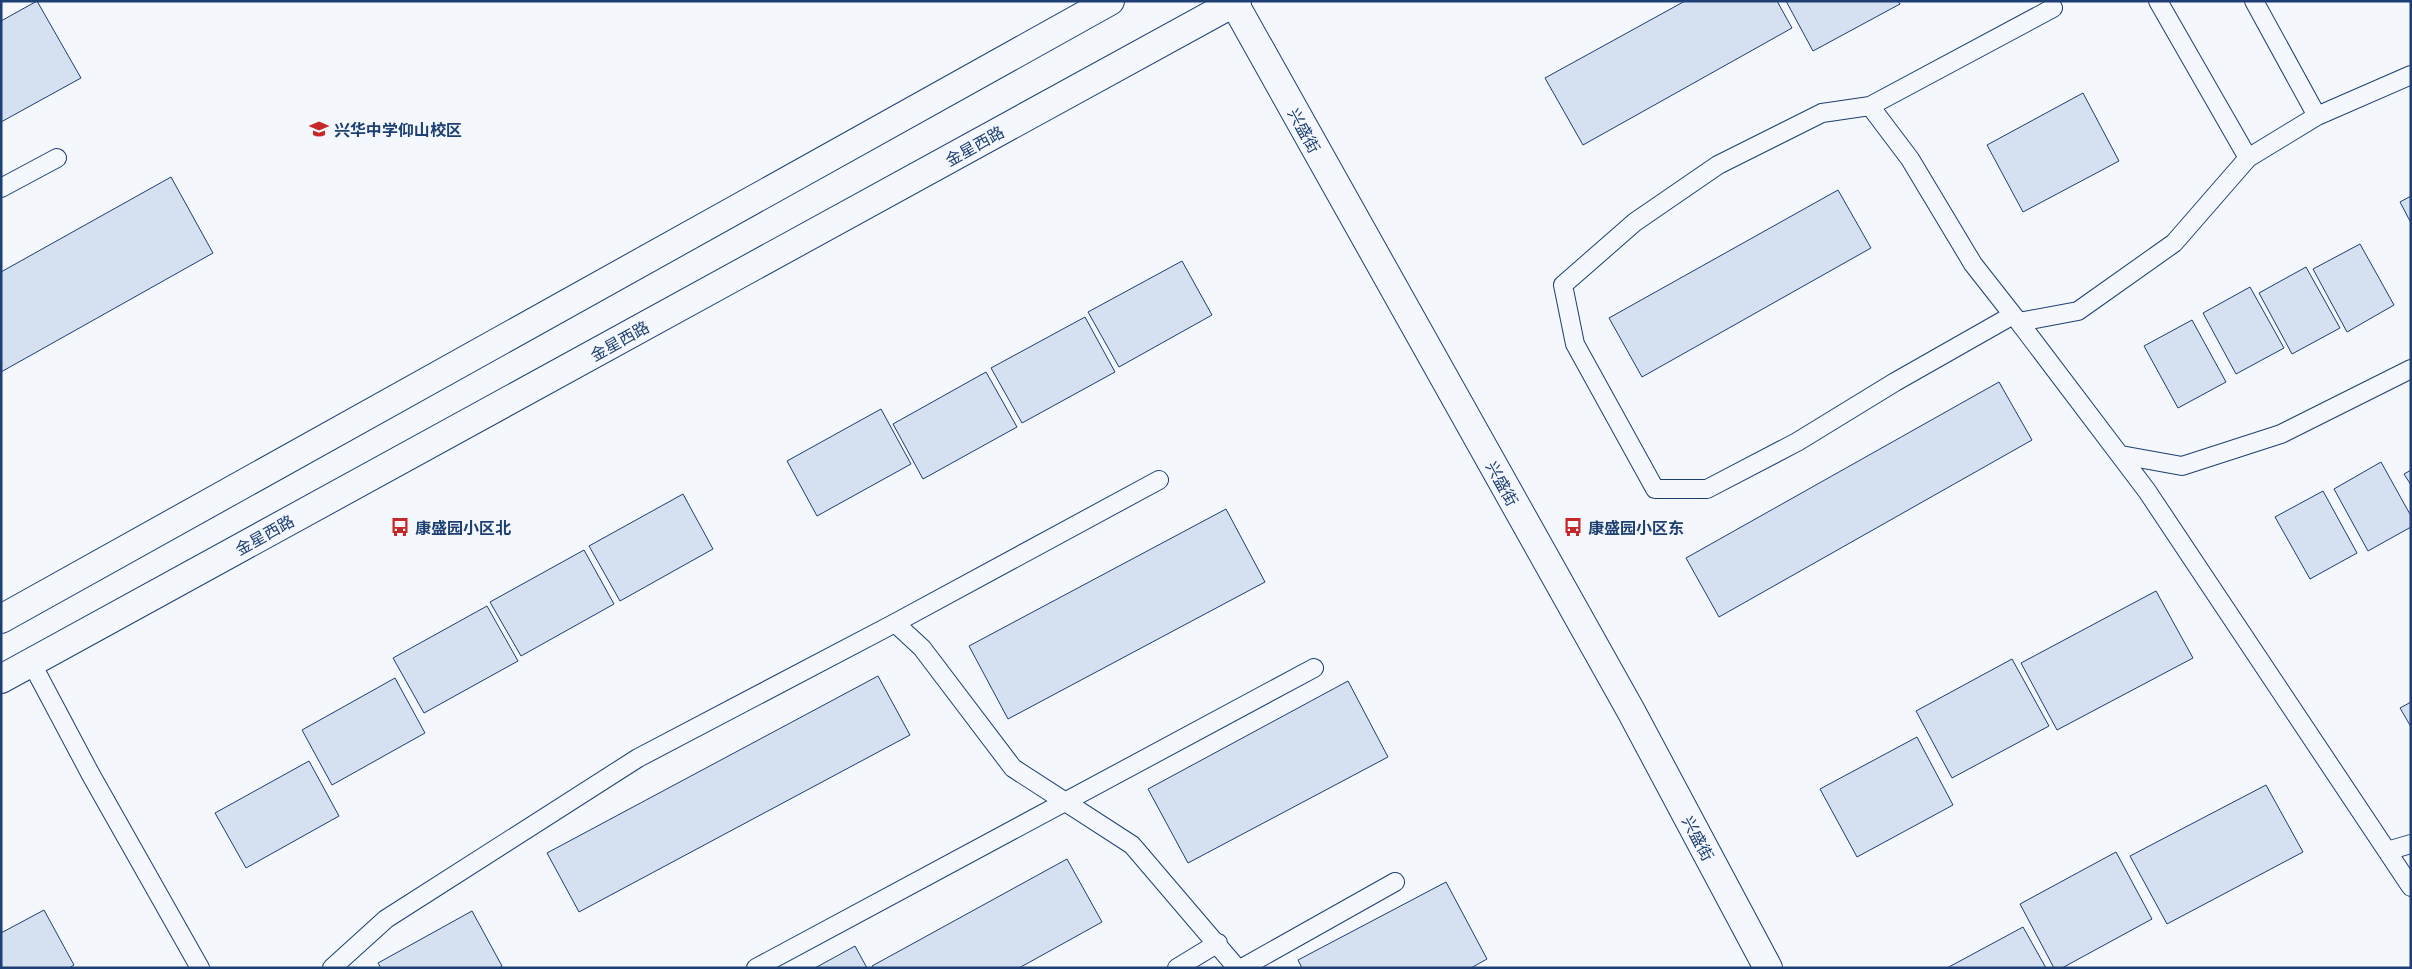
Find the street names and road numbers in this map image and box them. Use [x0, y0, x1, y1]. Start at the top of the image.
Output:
street label: 兴盛街 [1283, 103, 1327, 157]
street label: 金星西路 [940, 119, 1008, 171]
street label: 金星西路 [585, 314, 653, 366]
street label: 兴盛街 [1481, 456, 1525, 510]
street label: 金星西路 [230, 508, 298, 560]
street label: 兴盛街 [1677, 811, 1721, 865]

